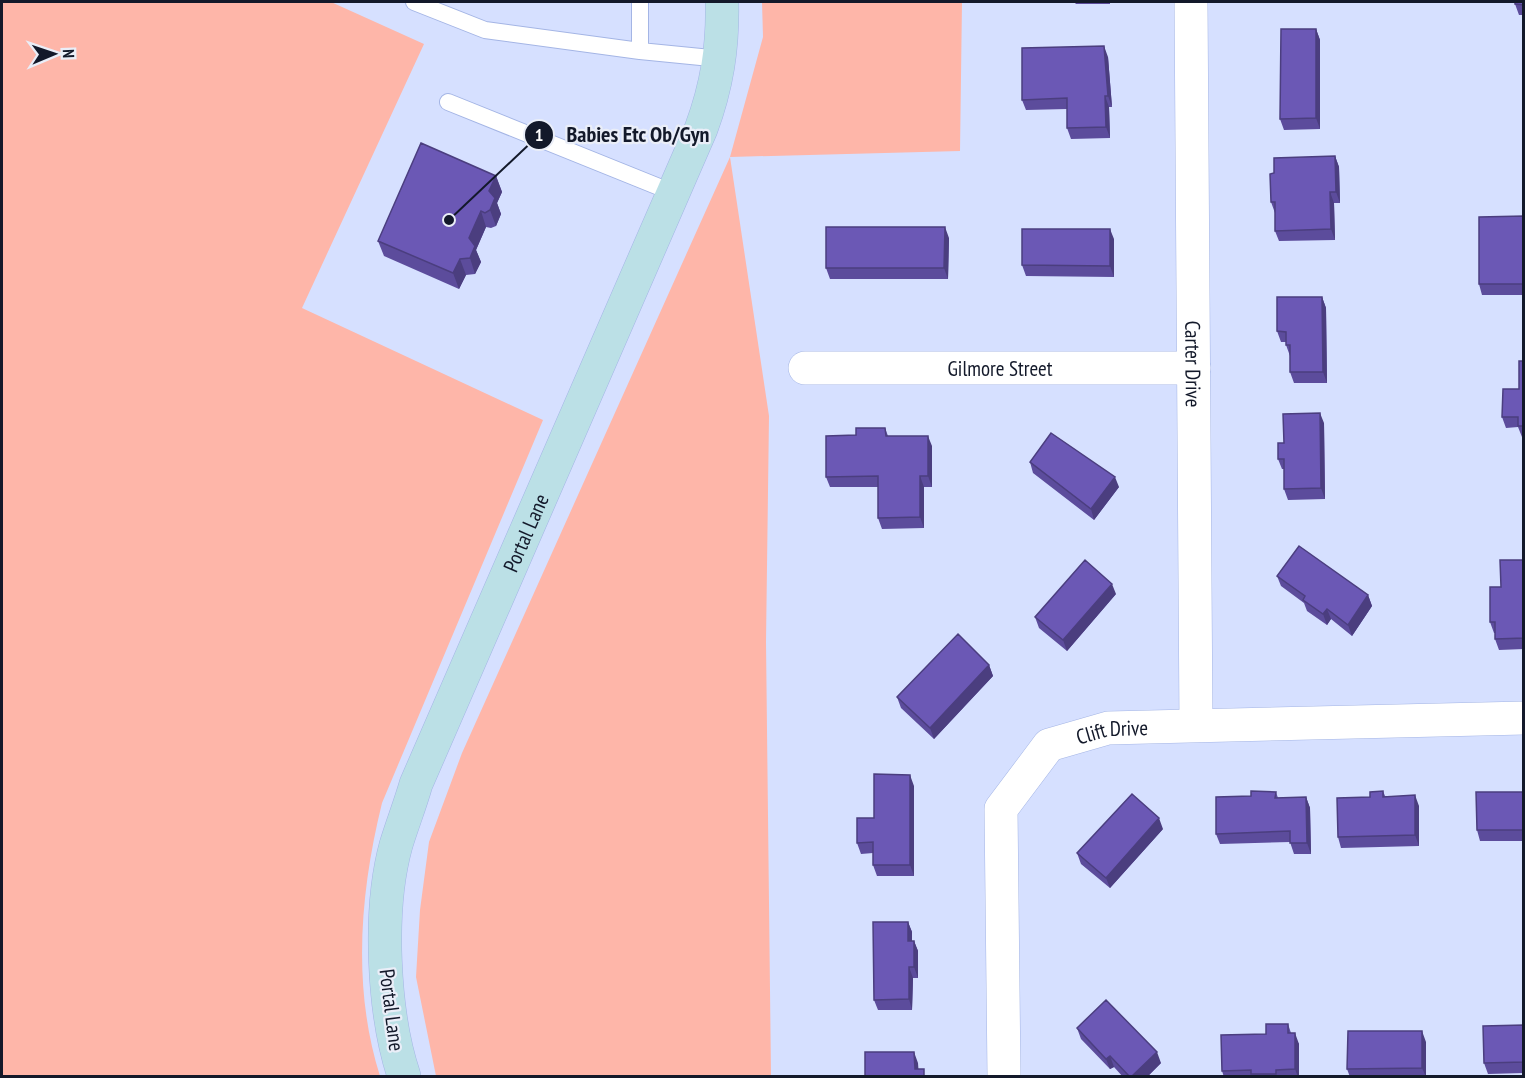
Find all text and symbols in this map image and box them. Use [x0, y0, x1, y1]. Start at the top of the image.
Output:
north arrow [24, 24, 84, 84]
text: N [59, 49, 79, 58]
callout: Babies Etc Ob/Gyn [524, 115, 722, 155]
text: Babies Etc Ob/Gyn [567, 120, 710, 148]
text: 1 [535, 123, 543, 146]
street label: Carter Drive [1180, 321, 1207, 407]
street label: Gilmore Street [948, 355, 1053, 382]
street label: Portal Lane [497, 489, 554, 576]
street label: Clift Drive [1073, 714, 1148, 750]
street label: Portal Lane [374, 967, 410, 1053]

